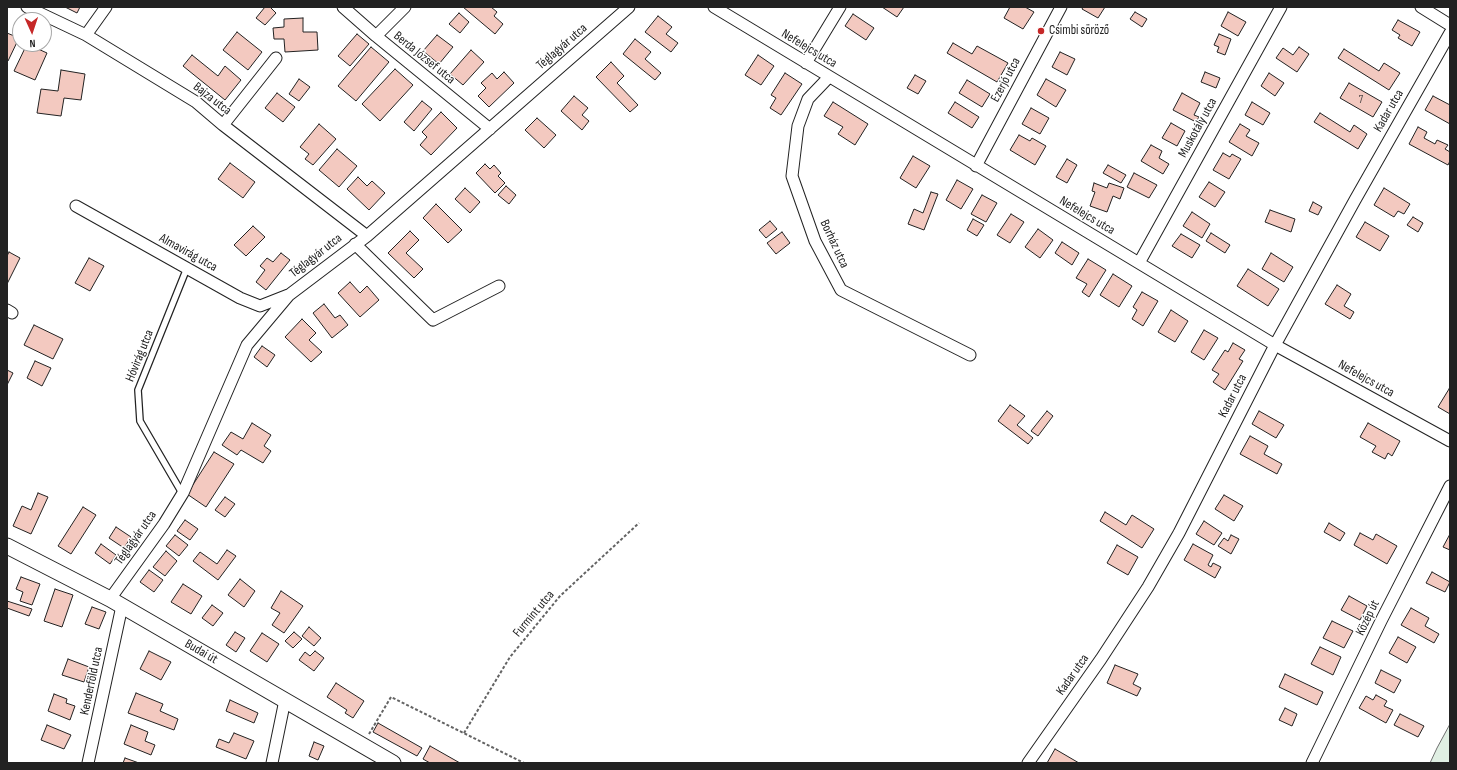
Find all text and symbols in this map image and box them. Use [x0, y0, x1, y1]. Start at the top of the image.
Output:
north arrow [12, 12, 52, 52]
street label: Téglagyár utca [533, 21, 591, 73]
place label: Csimbi söröző [1049, 23, 1109, 39]
street label: Nefelejcs utca [779, 26, 839, 72]
marker: Csimbi söröző [1036, 26, 1046, 36]
street label: Berda József utca [390, 28, 458, 88]
text: N [29, 37, 36, 50]
street label: Ezerjó utca [988, 55, 1024, 105]
street label: Bajza utca [190, 79, 234, 119]
street label: Kadar utca [1371, 87, 1407, 135]
house number: 7 [1359, 93, 1363, 107]
street label: Muskotály utca [1175, 95, 1221, 161]
street label: Nefelejcs utca [1057, 193, 1117, 239]
street label: Borház utca [816, 217, 852, 271]
street label: Almavirág utca [156, 231, 220, 275]
street label: Téglagyár utca [287, 231, 345, 281]
street label: Hóvirág utca [123, 328, 157, 384]
street label: Nefelejcs utca [1335, 357, 1397, 401]
street label: Kadar utca [1216, 372, 1250, 420]
street label: Téglagyár utca [112, 508, 160, 568]
street label: Furmint utca [510, 588, 558, 640]
street label: Közép út [1353, 598, 1383, 638]
street label: Budai út [182, 636, 220, 668]
street label: Kenderföld utca [77, 646, 107, 716]
street label: Kadar utca [1053, 652, 1093, 698]

